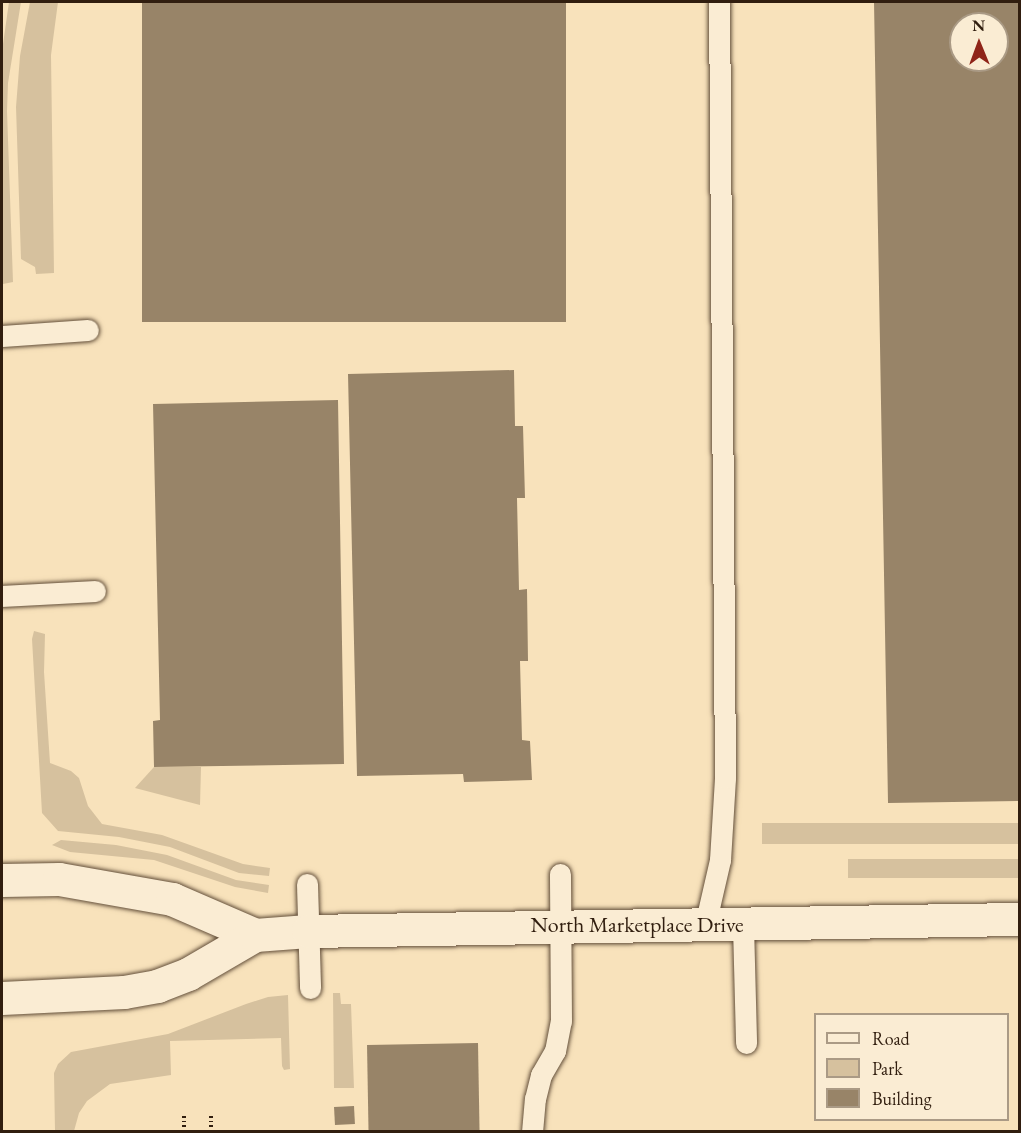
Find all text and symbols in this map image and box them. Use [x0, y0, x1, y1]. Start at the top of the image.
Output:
north arrow [949, 12, 1009, 72]
text: N [972, 15, 985, 36]
street label: North Marketplace Drive [530, 912, 744, 938]
legend [814, 1013, 1009, 1121]
text: Road [872, 1027, 910, 1050]
text: Park [872, 1057, 903, 1080]
text: Building [872, 1087, 932, 1110]

